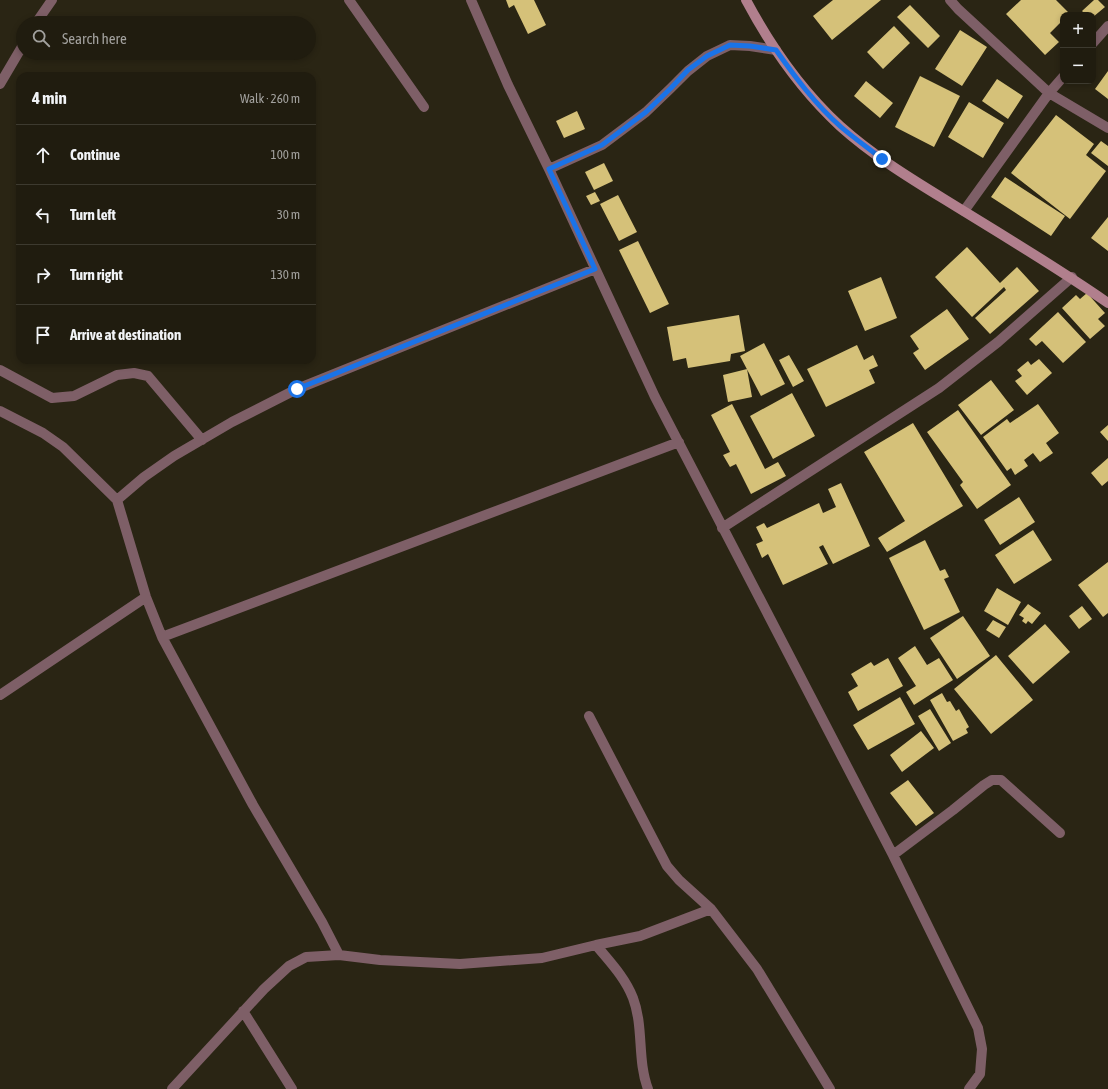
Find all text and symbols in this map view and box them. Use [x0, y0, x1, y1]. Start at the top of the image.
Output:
map controls [1060, 12, 1096, 84]
button: + [1060, 12, 1096, 48]
search box [16, 16, 316, 60]
icon: search [30, 27, 52, 49]
text: Search here [62, 30, 127, 47]
button: − [1060, 48, 1096, 84]
text: 4 min [32, 88, 67, 108]
text: Walk · 260 m [240, 91, 300, 106]
icon: ahead [32, 144, 54, 166]
text: Continue [70, 146, 120, 163]
text: 100 m [271, 147, 300, 162]
route end [873, 150, 891, 168]
icon: left [32, 204, 54, 226]
text: Turn left [70, 206, 116, 223]
text: 30 m [277, 207, 300, 222]
icon: right [32, 264, 54, 286]
text: Turn right [70, 266, 123, 283]
text: 130 m [271, 267, 300, 282]
icon: arrive [32, 324, 54, 346]
text: Arrive at destination [70, 326, 181, 343]
route start [288, 380, 306, 398]

